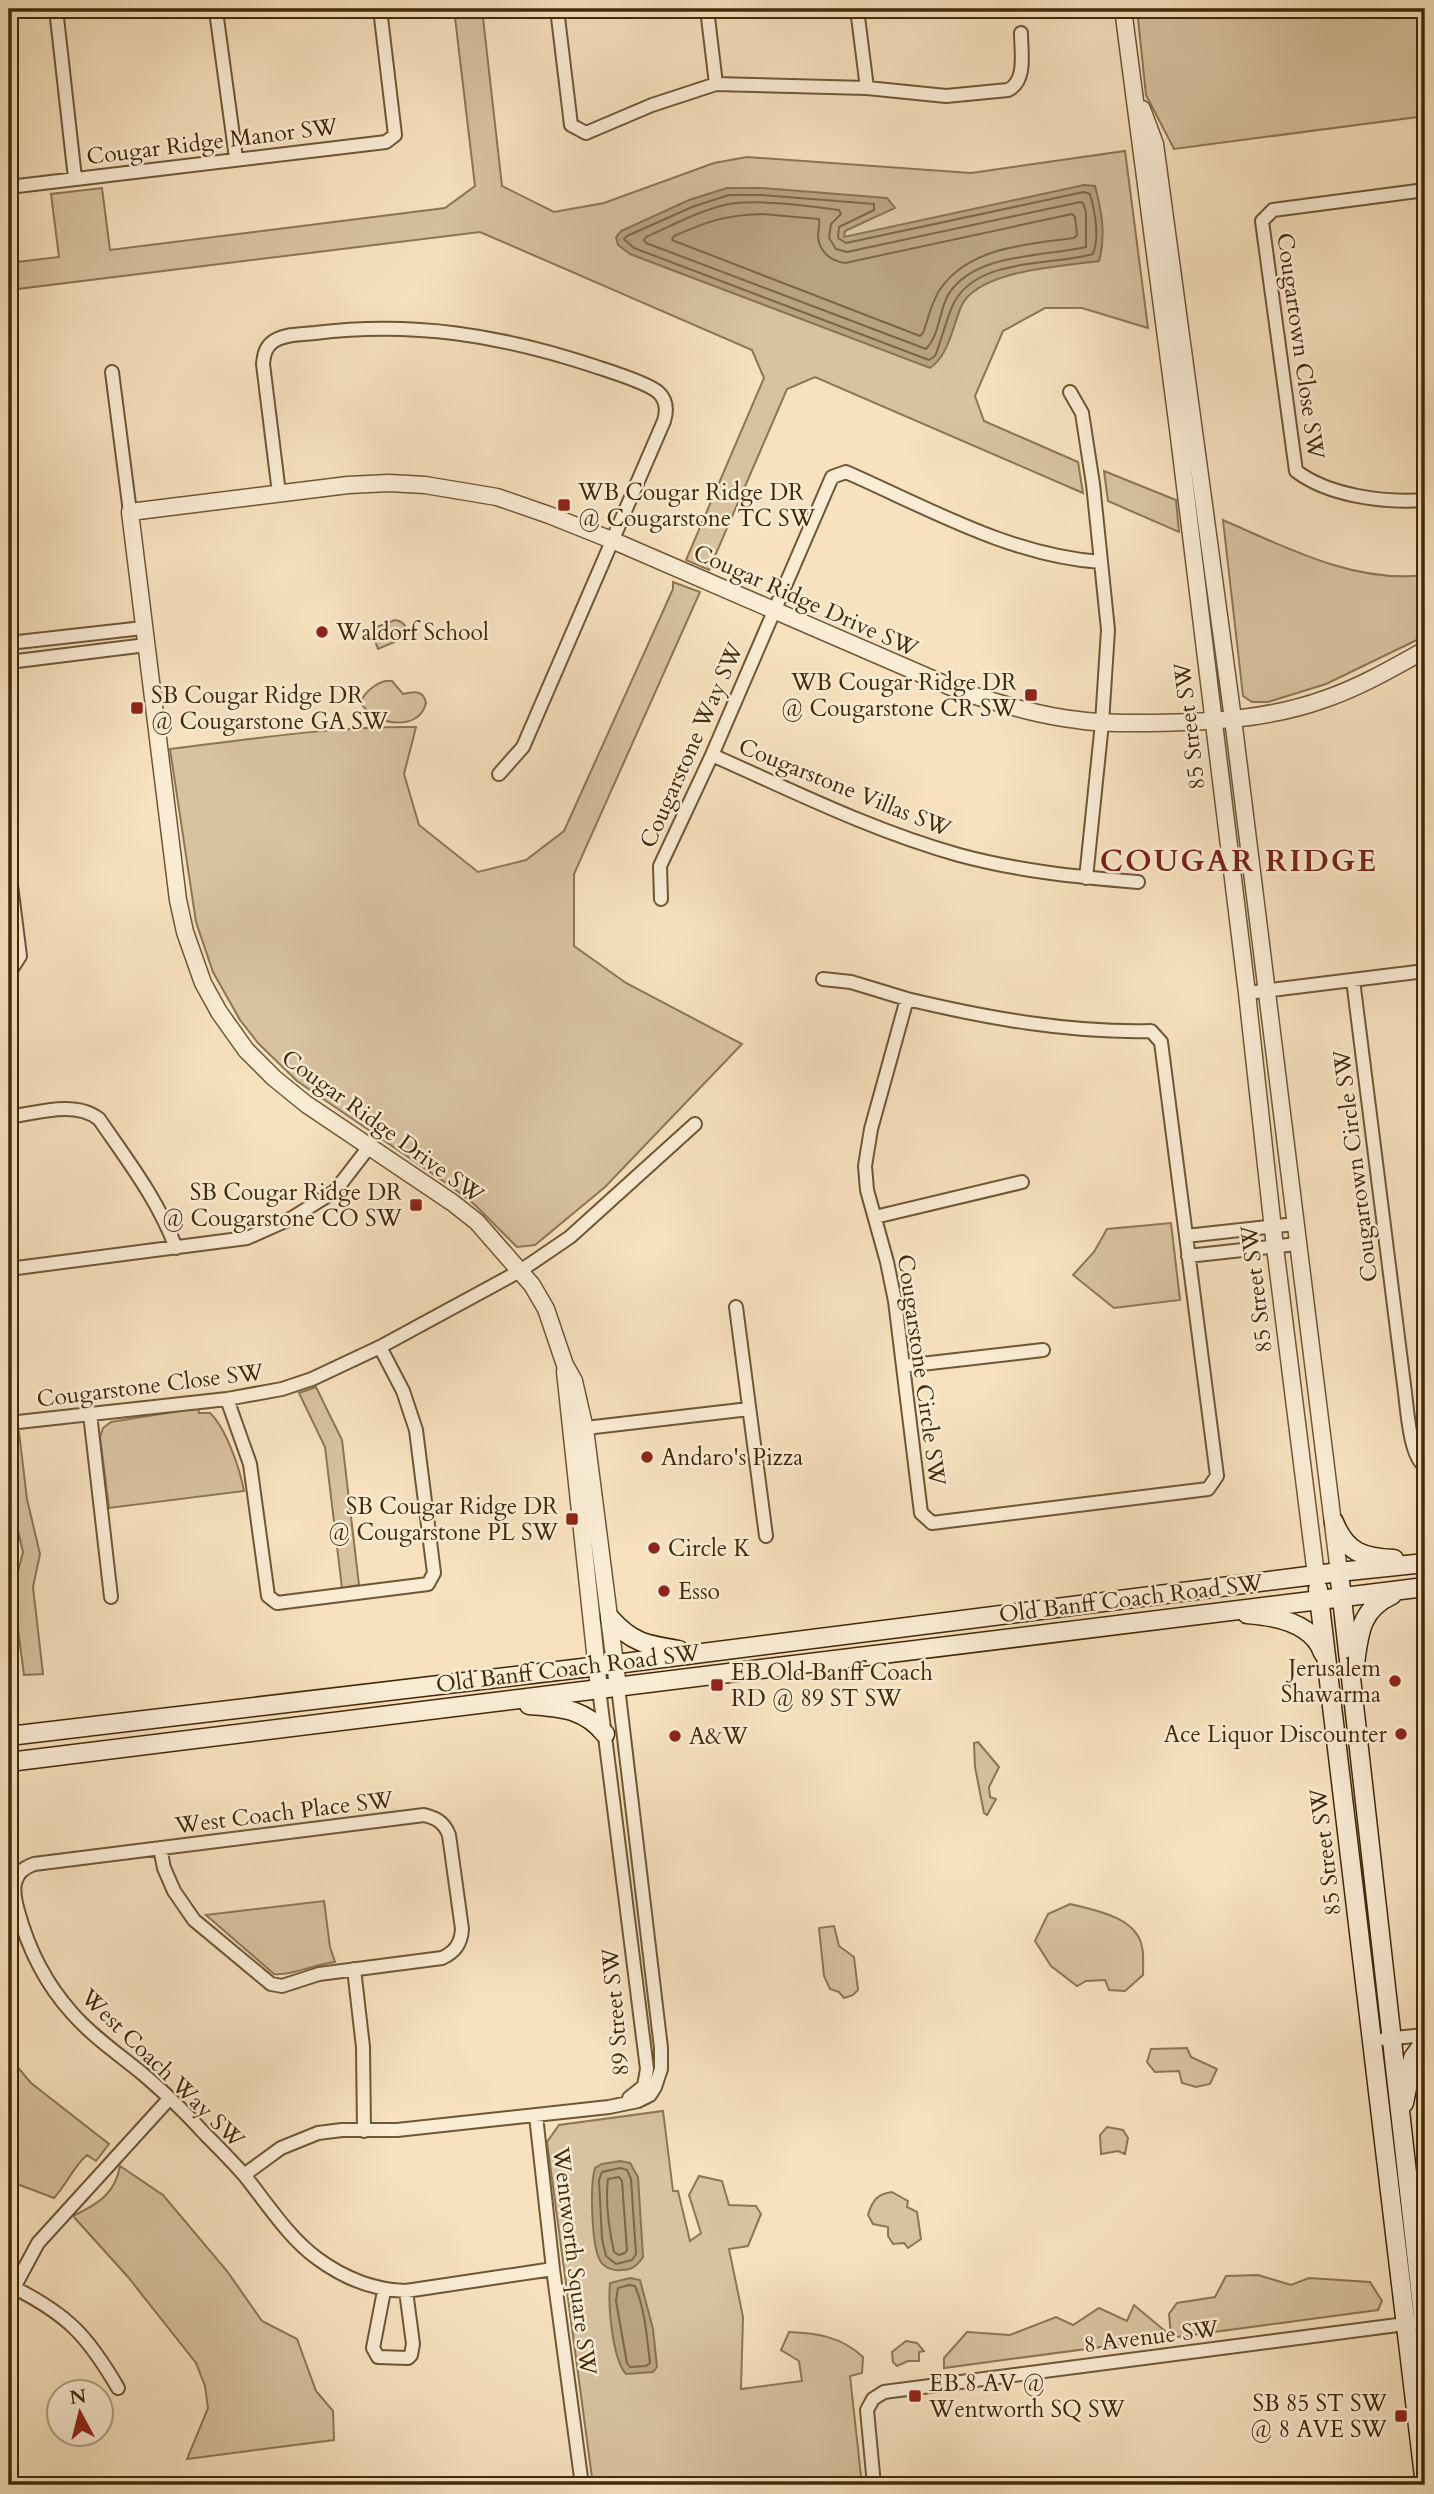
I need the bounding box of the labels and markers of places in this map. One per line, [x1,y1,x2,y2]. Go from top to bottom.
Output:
place label: WB Cougar Ridge DR @ Cougarstone TC SW [577,477,816,534]
marker: WB Cougar Ridge DR @ Cougarstone TC SW [556,497,572,513]
place label: Waldorf School [335,617,489,648]
marker: Waldorf School [314,624,330,640]
place label: WB Cougar Ridge DR @ Cougarstone CR SW [781,667,1018,724]
place label: SB Cougar Ridge DR @ Cougarstone GA SW [151,680,389,737]
marker: WB Cougar Ridge DR @ Cougarstone CR SW [1023,687,1039,703]
marker: SB Cougar Ridge DR @ Cougarstone GA SW [129,700,145,716]
place label: SB Cougar Ridge DR @ Cougarstone CO SW [162,1177,403,1234]
marker: SB Cougar Ridge DR @ Cougarstone CO SW [408,1197,424,1213]
place label: Andaro's Pizza [661,1442,803,1473]
marker: Andaro's Pizza [639,1449,655,1465]
place label: SB Cougar Ridge DR @ Cougarstone PL SW [328,1491,559,1548]
marker: SB Cougar Ridge DR @ Cougarstone PL SW [564,1511,580,1527]
place label: Circle K [668,1533,751,1564]
marker: Circle K [646,1540,662,1556]
place label: Esso [678,1576,720,1607]
marker: Esso [656,1583,672,1599]
place label: Jerusalem Shawarma [1281,1653,1382,1710]
place label: EB Old Banff Coach RD @ 89 ST SW [731,1657,933,1714]
marker: Jerusalem Shawarma [1387,1673,1403,1689]
marker: EB Old Banff Coach RD @ 89 ST SW [709,1677,725,1693]
place label: Ace Liquor Discounter [1164,1719,1388,1750]
place label: A&W [689,1721,748,1752]
marker: Ace Liquor Discounter [1393,1726,1409,1742]
marker: A&W [667,1728,683,1744]
place label: EB 8 AV @ Wentworth SQ SW [928,2368,1126,2425]
marker: EB 8 AV @ Wentworth SQ SW [907,2388,923,2404]
place label: SB 85 ST SW @ 8 AVE SW [1250,2388,1388,2445]
marker: SB 85 ST SW @ 8 AVE SW [1393,2408,1409,2424]

